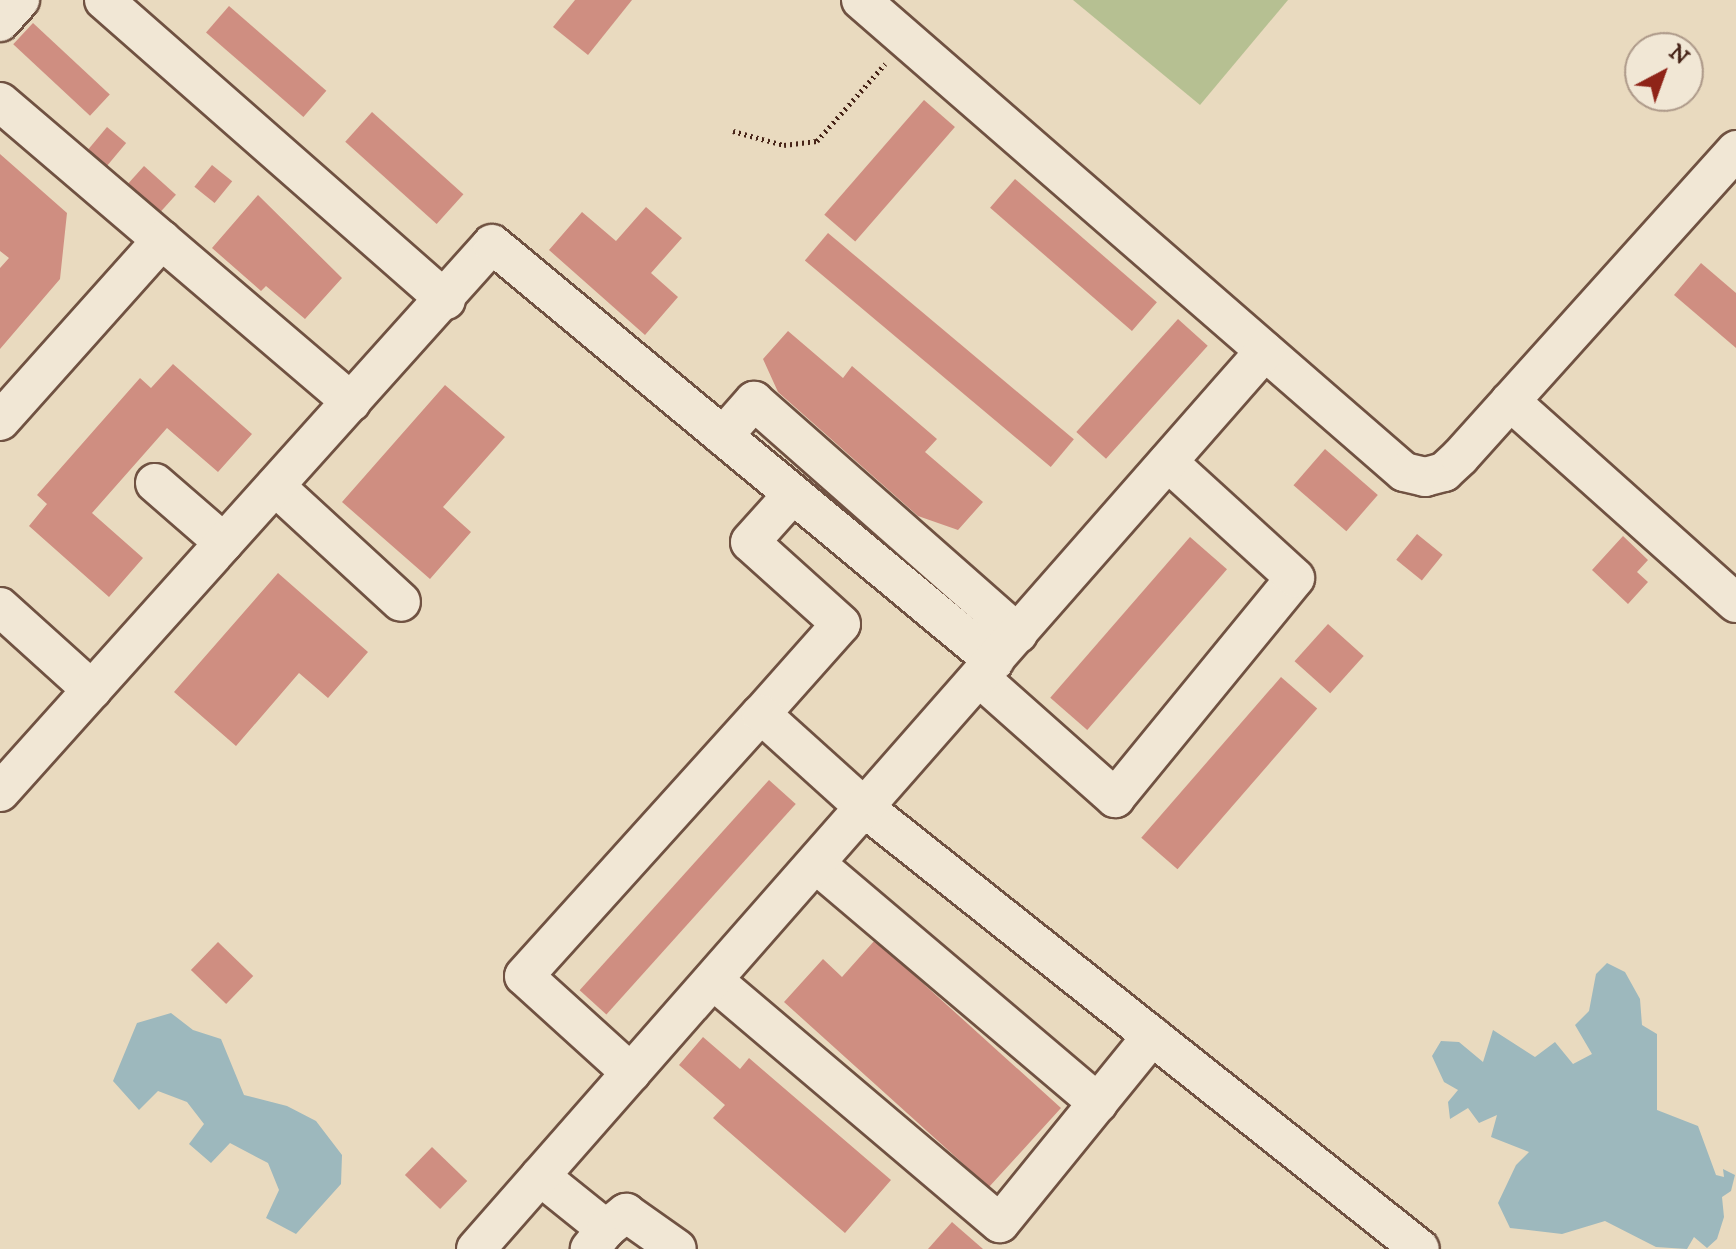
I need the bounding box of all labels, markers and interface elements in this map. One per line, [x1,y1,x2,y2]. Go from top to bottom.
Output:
north arrow [1624,32,1704,112]
text: N [1663,39,1694,71]

